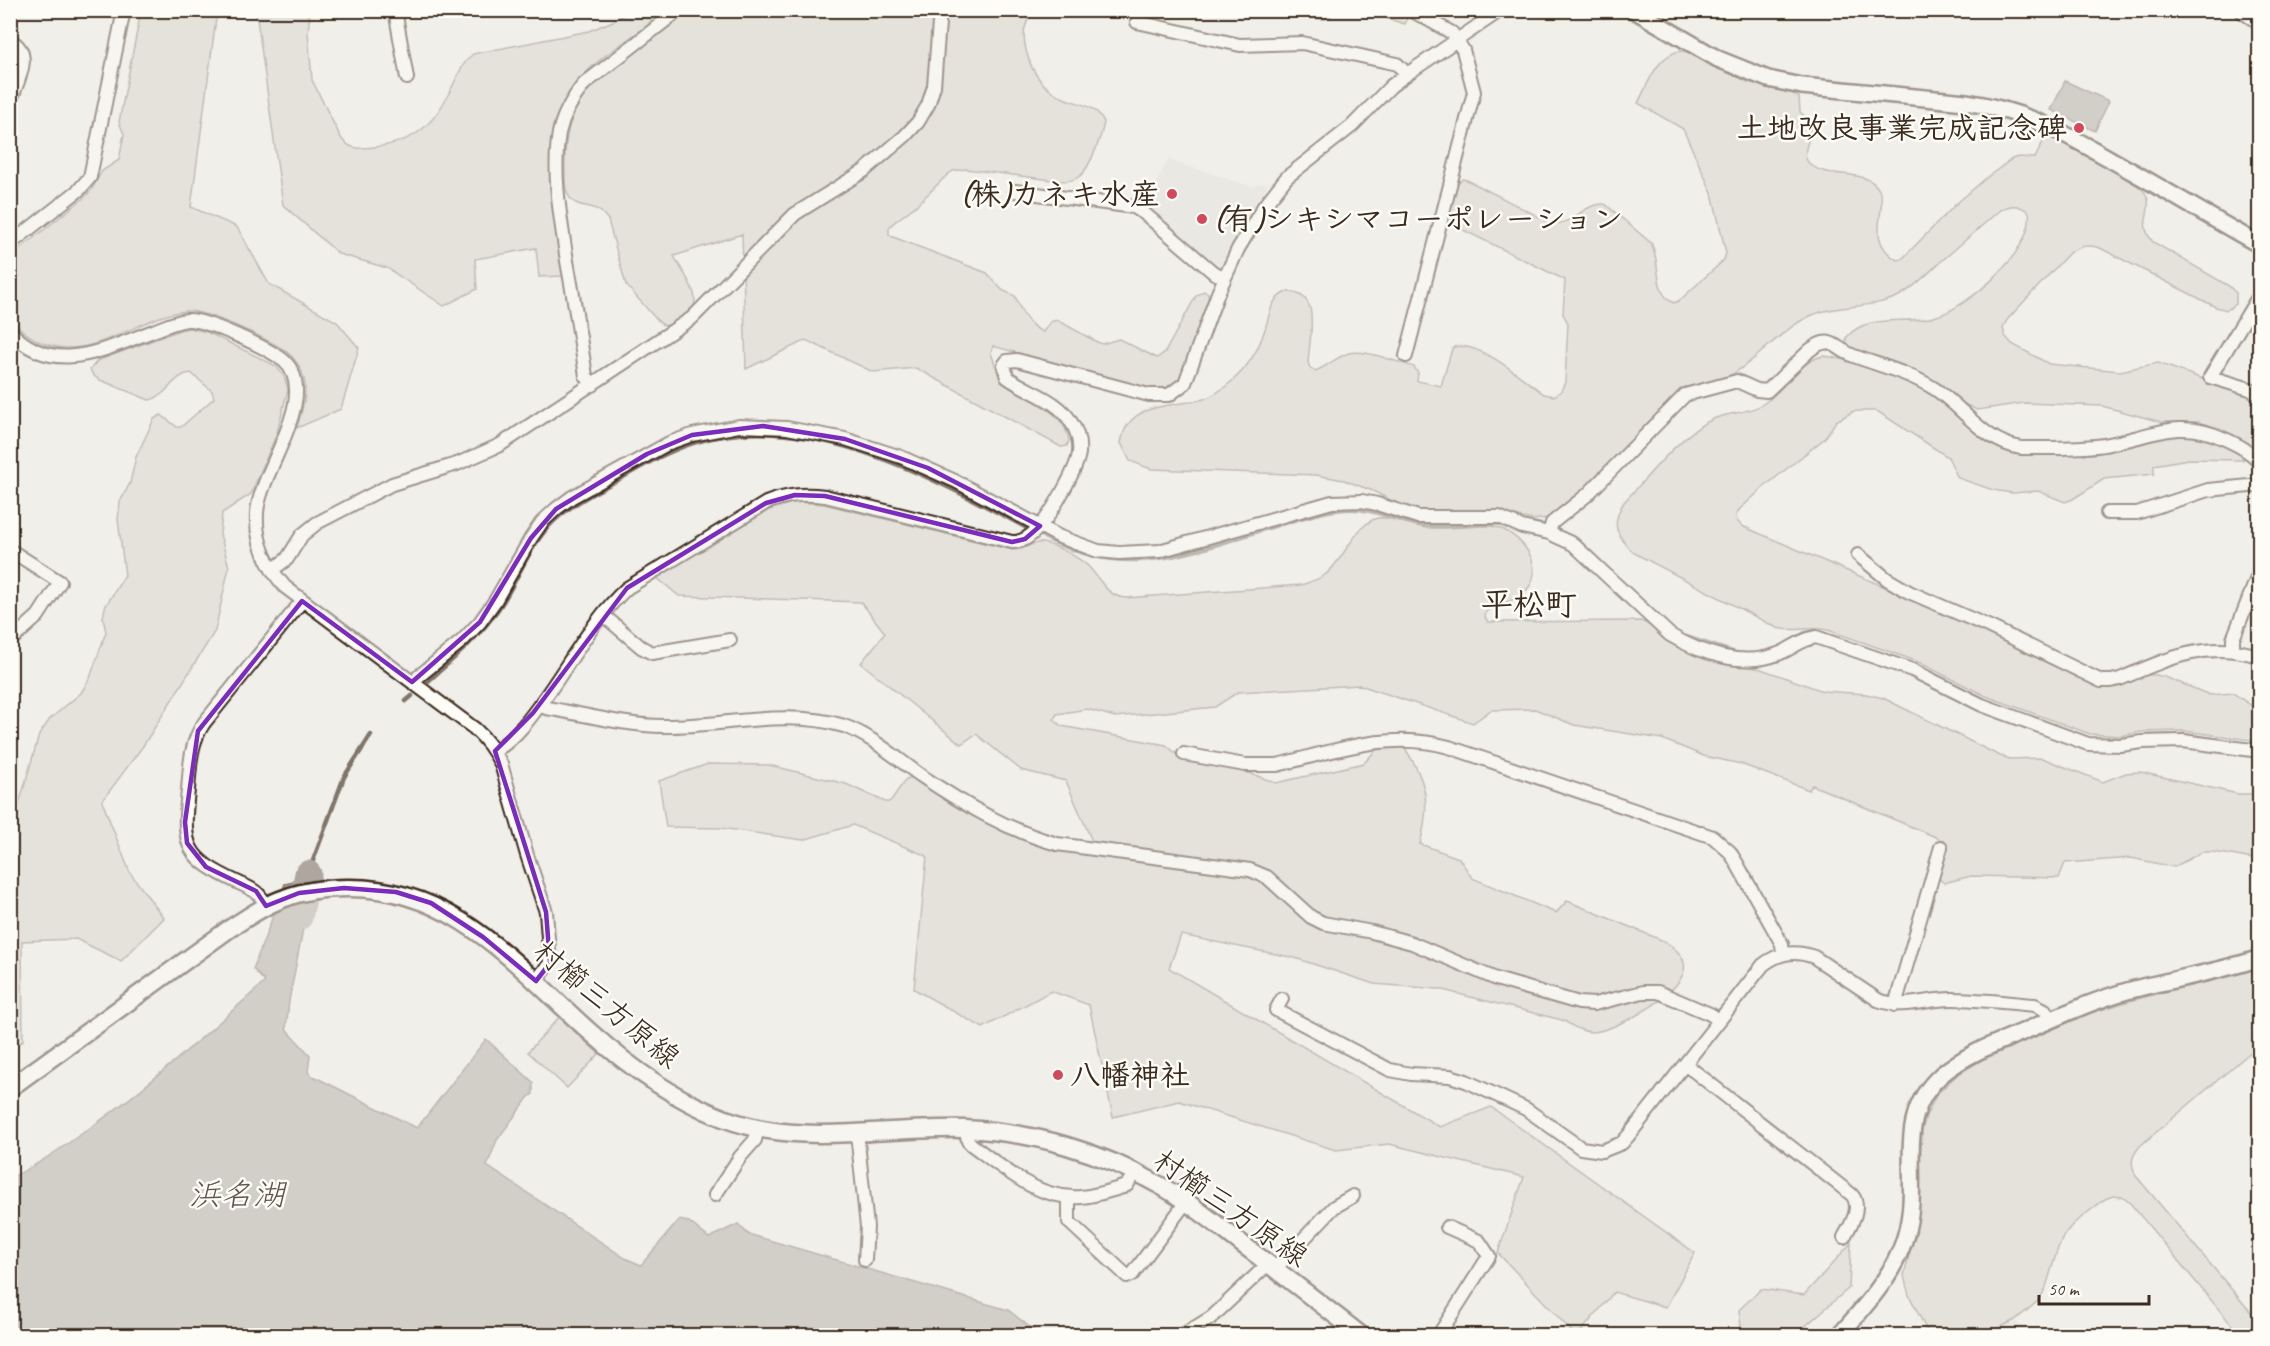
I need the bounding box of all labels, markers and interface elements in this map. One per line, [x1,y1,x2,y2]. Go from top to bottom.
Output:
place label: 土地改良事業完成記念碑 [1737,109,2067,147]
marker: 土地改良事業完成記念碑 [2072,121,2086,135]
place label: (株)カネキ水産 [961,175,1160,213]
marker: (株)カネキ水産 [1165,187,1179,201]
place label: (有)シキシマコーポレーション [1214,200,1623,238]
marker: (有)シキシマコーポレーション [1195,212,1209,226]
district label: 平松町 [1481,584,1577,625]
street label: 村櫛三方原線 [526,932,688,1076]
place label: 八幡神社 [1070,1056,1190,1094]
marker: 八幡神社 [1051,1068,1065,1082]
street label: 村櫛三方原線 [1146,1141,1316,1275]
water label: 浜名湖 [189,1174,288,1215]
scale bar [2039,1268,2148,1306]
text: 50 m [2048,1278,2081,1300]

